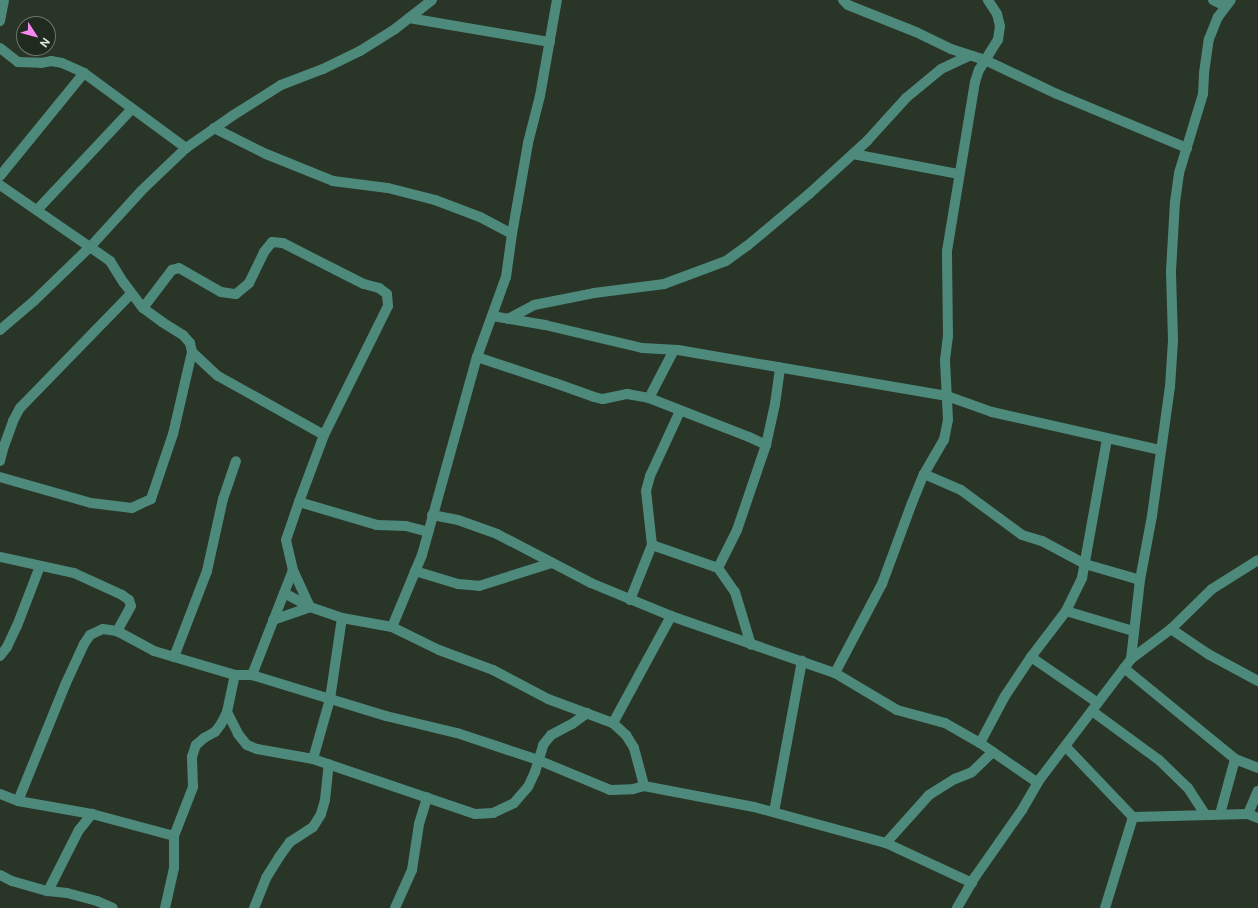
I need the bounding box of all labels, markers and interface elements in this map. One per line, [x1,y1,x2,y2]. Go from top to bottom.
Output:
north arrow [16,16,56,56]
text: N [38,35,52,49]

